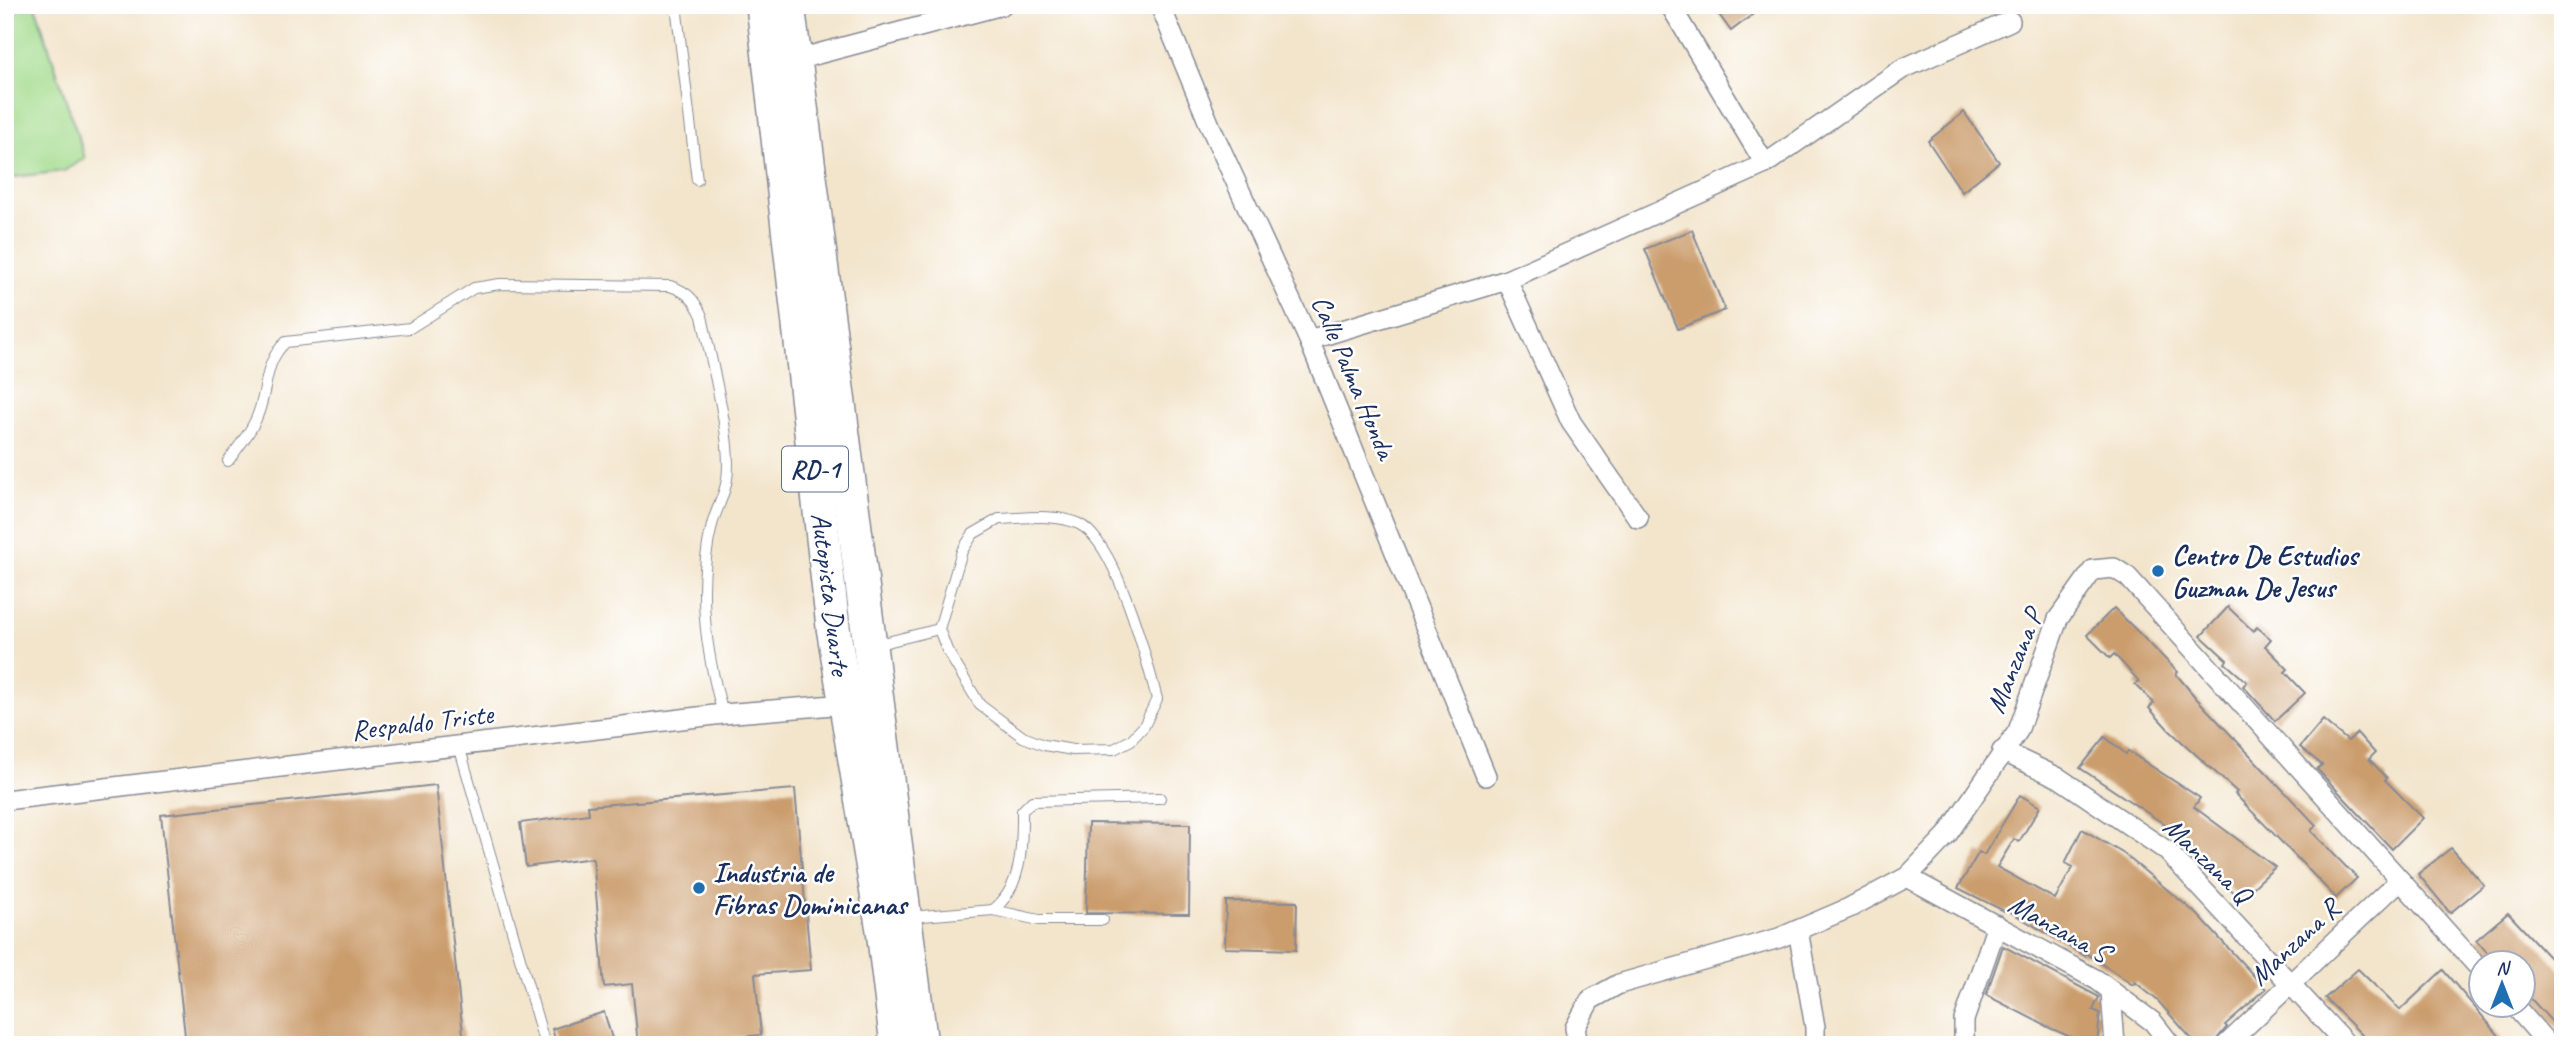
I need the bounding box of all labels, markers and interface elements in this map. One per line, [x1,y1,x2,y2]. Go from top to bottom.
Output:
street label: Calle Palma Honda [1304,290,1405,466]
road number: RD-1 [782,446,848,491]
street label: Autopista Duarte [804,511,859,679]
place label: Centro De Estudios Guzman De Jesus [2172,538,2361,605]
marker: Centro De Estudios Guzman De Jesus [2150,563,2166,579]
street label: Manzana P [1977,600,2052,718]
street label: Respaldo Triste [349,696,497,748]
street label: Manzana Q [2156,809,2262,913]
place label: Industria de Fibras Dominicanas [713,855,909,922]
marker: Industria de Fibras Dominicanas [691,880,707,896]
street label: Manzana S [2003,886,2120,972]
street label: Manzana R [2241,889,2349,993]
north arrow [2466,948,2536,1018]
text: N [2496,956,2511,980]

